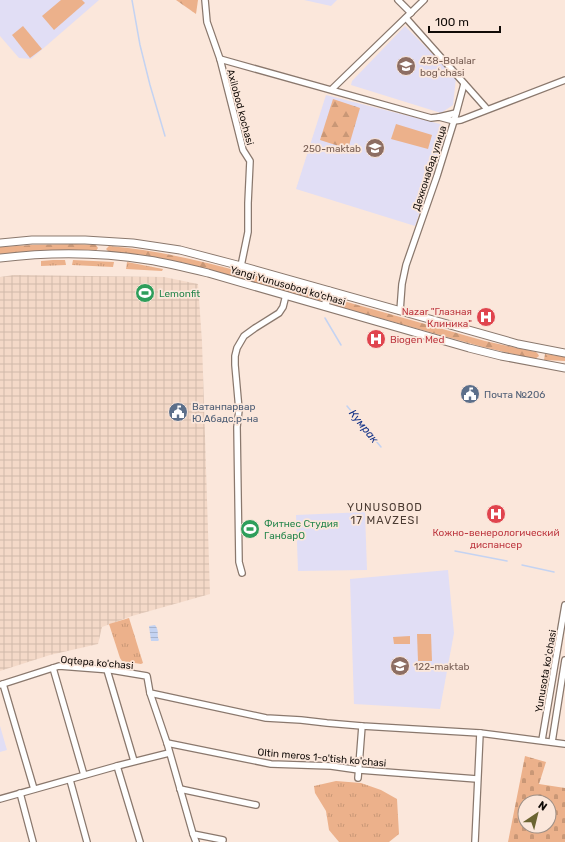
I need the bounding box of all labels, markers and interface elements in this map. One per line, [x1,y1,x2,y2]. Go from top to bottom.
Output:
scale bar [429,8,500,34]
text: 100 m [435,15,469,29]
school or university icon: 438-Bolalar bogʻchasi [395,55,417,77]
place label: 438-Bolalar bogʻchasi [420,55,476,79]
street label: Axilobod kochasi [224,68,256,147]
street label: Дехконабад улица [410,124,449,213]
school or university icon: 250-maktab [364,137,386,159]
place label: 250-maktab [303,143,361,155]
street label: Yangi Yunusobod ko'chasi [229,264,347,308]
sports icon: Lemonfit [134,282,156,304]
place label: Lemonfit [159,288,200,300]
place label: Nazar "Глазная Клиника" [402,306,472,330]
hospital icon: Nazar "Глазная Клиника" [475,306,497,328]
hospital icon: Biogen Med [365,328,387,350]
place label: Biogen Med [390,334,444,346]
public building icon: Почта №206 [459,383,481,405]
place label: Почта №206 [484,389,545,401]
public building icon: Ватанпарвар Ю.Абадс.р-на [167,401,189,423]
place label: Ватанпарвар Ю.Абадс.р-на [192,401,258,425]
water label: Кумрак [346,407,381,446]
district label: YUNUSOBOD 17 MAVZESI [347,501,423,527]
hospital icon: Кожно-венерологический диспансер [485,503,507,525]
sports icon: Фитнес Студия ГанбарО [239,518,261,540]
place label: Фитнес Студия ГанбарО [264,518,338,542]
place label: Кожно-венерологический диспансер [432,527,560,551]
street label: Yunusota koʻchasi [533,629,559,714]
street label: Oqtepa ko'chasi [60,654,134,672]
school or university icon: 122-maktab [389,655,411,677]
place label: 122-maktab [414,661,470,673]
street label: Oltin meros 1-o'tish ko'chasi [257,746,387,770]
north arrow [517,794,557,834]
text: N [535,799,549,814]

